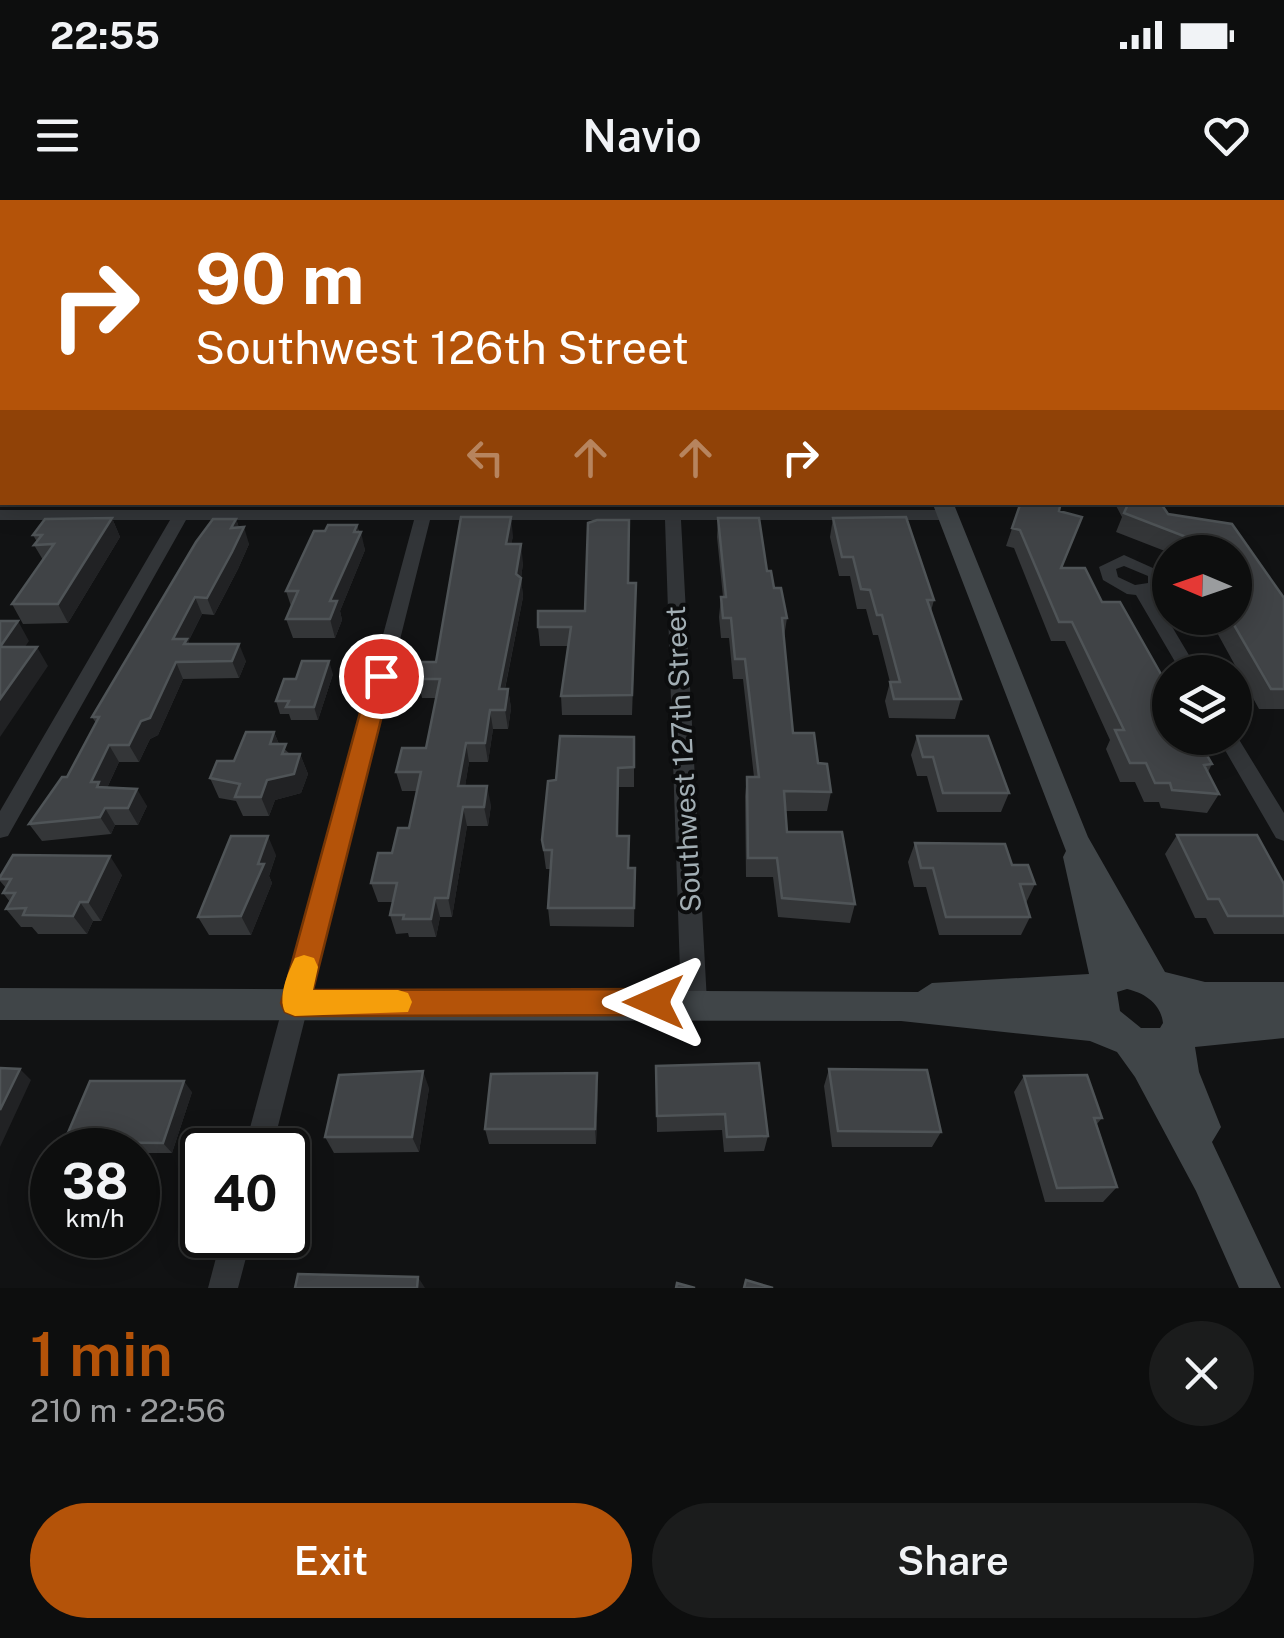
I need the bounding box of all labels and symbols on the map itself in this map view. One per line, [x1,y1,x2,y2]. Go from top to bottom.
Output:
north arrow [1152,535,1252,635]
street label: Southwest 127th Street [658,605,707,913]
pin [339,634,424,719]
position arrow [602,950,706,1054]
speed limit sign: 40 [180,1128,310,1258]

